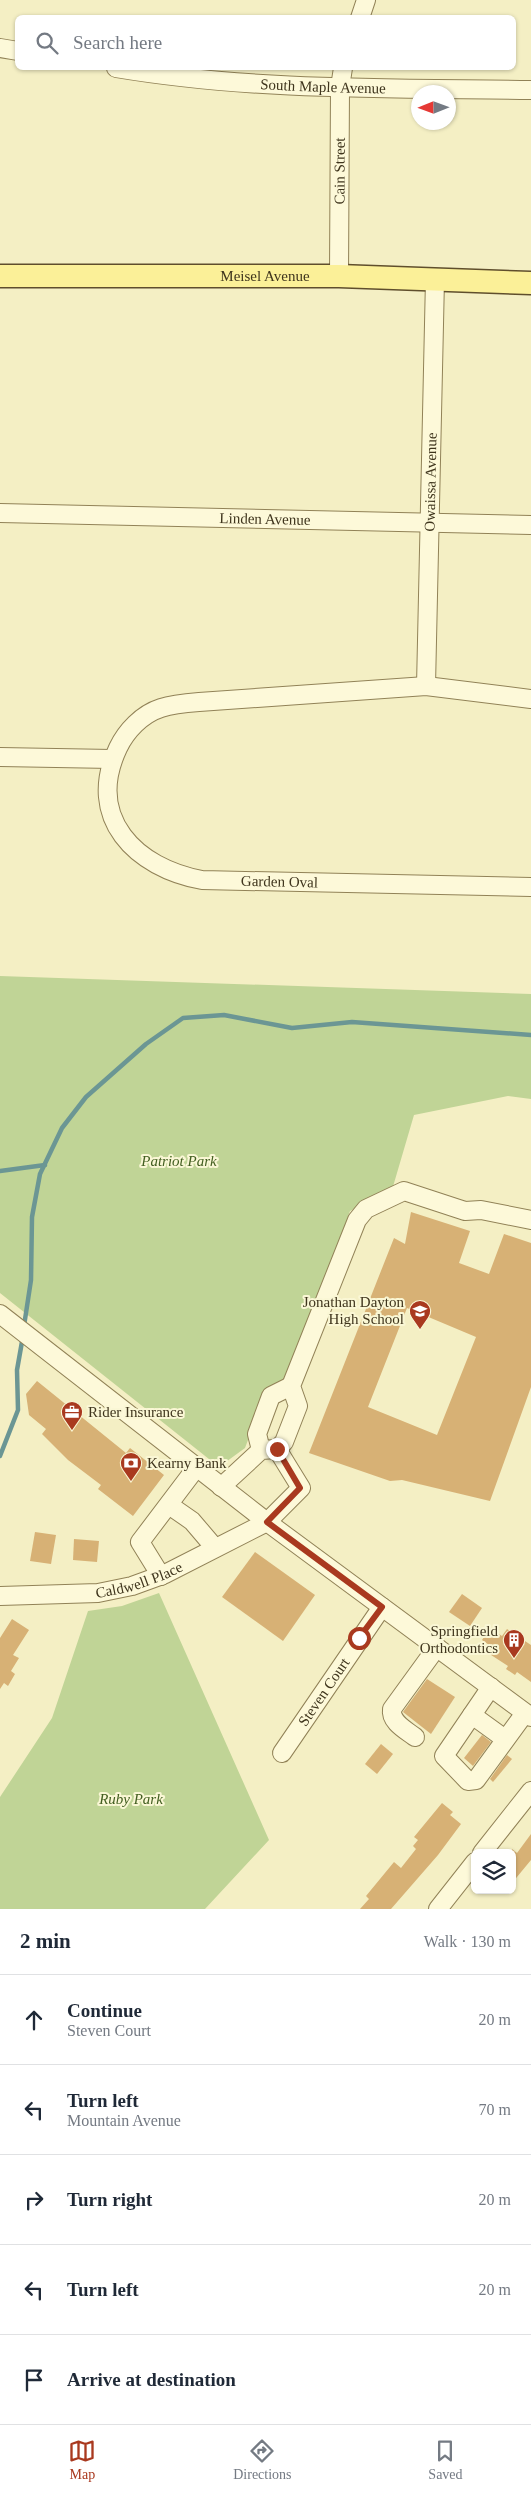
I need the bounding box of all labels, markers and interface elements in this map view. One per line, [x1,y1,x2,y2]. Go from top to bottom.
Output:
search box [15,15,516,70]
icon: search [33,29,61,57]
text: Search here [73,32,162,53]
street label: South Maple Avenue [260,76,386,96]
north arrow [411,85,456,130]
street label: Cain Street [331,137,348,205]
street label: Meisel Avenue [220,268,310,284]
street label: Owaissa Avenue [421,432,440,532]
street label: Linden Avenue [219,510,311,528]
street label: Garden Oval [241,873,318,890]
park label: Patriot Park [140,1153,217,1169]
place label: Jonathan Dayton High School [303,1294,404,1327]
school or university icon: Jonathan Dayton High School [408,1299,432,1330]
office icon: Rider Insurance [60,1400,84,1431]
place label: Rider Insurance [88,1404,184,1420]
route end [266,1438,289,1461]
bank icon: Kearny Bank [119,1451,143,1482]
place label: Kearny Bank [147,1455,227,1471]
street label: Caldwell Place [94,1558,185,1601]
place label: Springfield Orthodontics [420,1623,498,1656]
route start [348,1627,371,1650]
building icon: Springfield Orthodontics [502,1628,526,1659]
street label: Steven Court [295,1654,353,1729]
park label: Ruby Park [98,1791,163,1807]
map controls [471,1849,516,1894]
button: layers [471,1849,516,1894]
text: 2 min [20,1929,71,1953]
text: Walk · 130 m [424,1933,511,1950]
text: Continue [67,2000,142,2021]
icon: ahead [20,2006,48,2034]
text: 20 m [479,2011,511,2028]
text: Steven Court [67,2022,151,2039]
text: Turn left [67,2090,139,2111]
icon: left [20,2096,48,2124]
text: 70 m [479,2101,511,2118]
text: Mountain Avenue [67,2112,181,2129]
icon: right [20,2186,48,2214]
text: Turn right [67,2189,152,2210]
text: 20 m [479,2191,511,2208]
icon: left [20,2276,48,2304]
text: Turn left [67,2279,139,2300]
text: 20 m [479,2281,511,2298]
icon: arrive [20,2366,48,2394]
text: Arrive at destination [67,2369,236,2390]
tab: Map [68,2437,96,2483]
tab: Directions [233,2437,292,2483]
tab: Saved [428,2437,463,2483]

